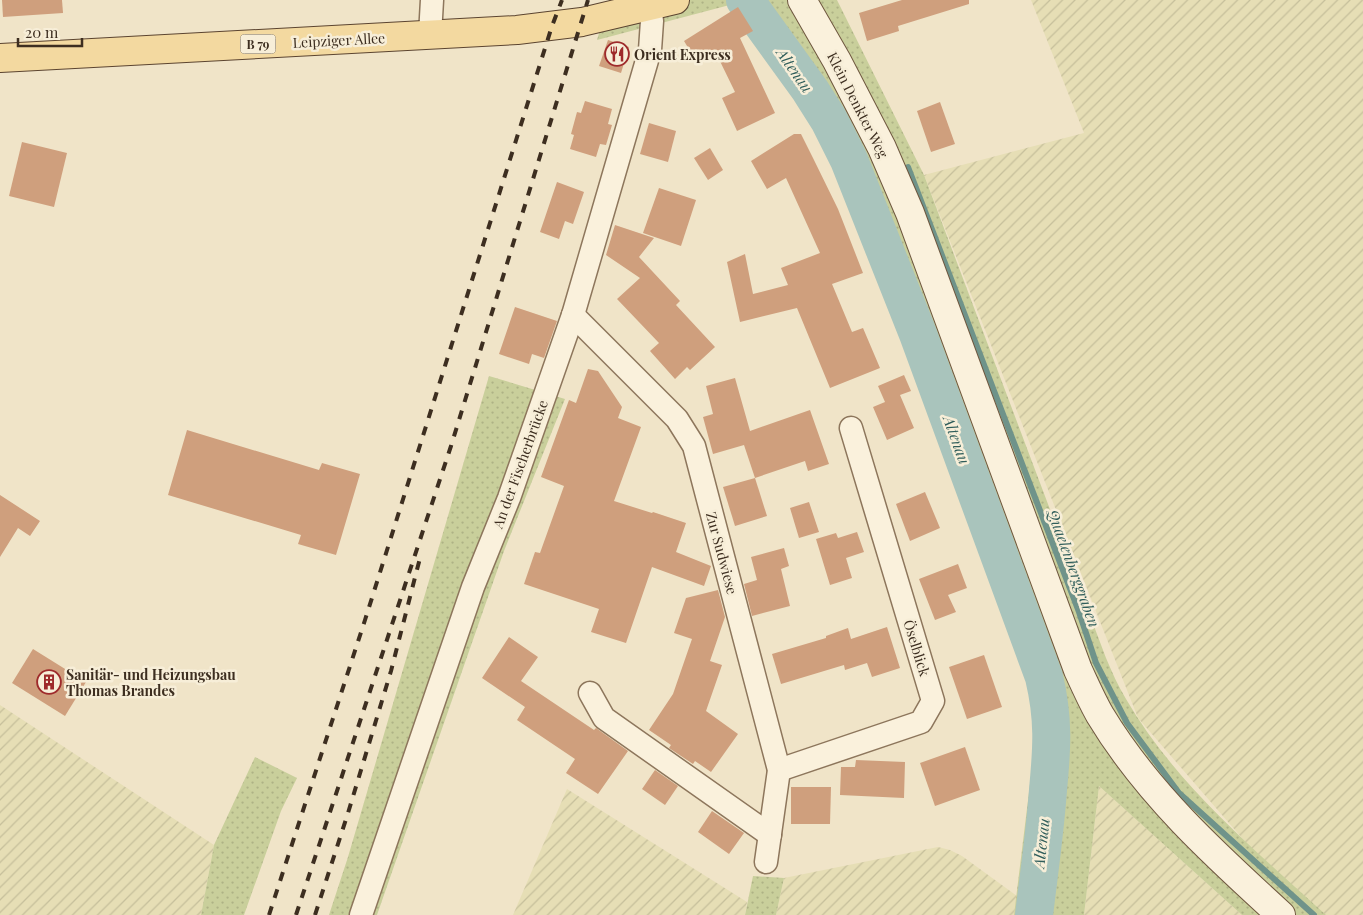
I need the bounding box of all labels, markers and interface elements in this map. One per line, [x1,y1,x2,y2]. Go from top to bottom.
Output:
scale bar [18,15,81,47]
text: 20 m [25,22,59,42]
street label: Leipziger Allee [292,28,386,52]
road number: B 79 [240,34,276,54]
restaurant icon: Orient Express [604,41,630,67]
water label: Altenau [771,42,818,96]
place label: Orient Express [634,45,731,64]
street label: Klein Denkter Weg [823,49,893,162]
street label: An der Fischerbrücke [488,397,552,532]
water label: Altenau [938,411,975,467]
water label: Quaelenberggraben [1043,505,1105,630]
street label: Zur Sudwiese [702,510,742,596]
street label: Öselblick [899,617,935,679]
place label: Sanitär- und Heizungsbau Thomas Brandes [66,665,236,700]
building icon: Sanitär- und Heizungsbau Thomas Brandes [36,669,62,695]
water label: Altenau [1028,817,1054,871]

